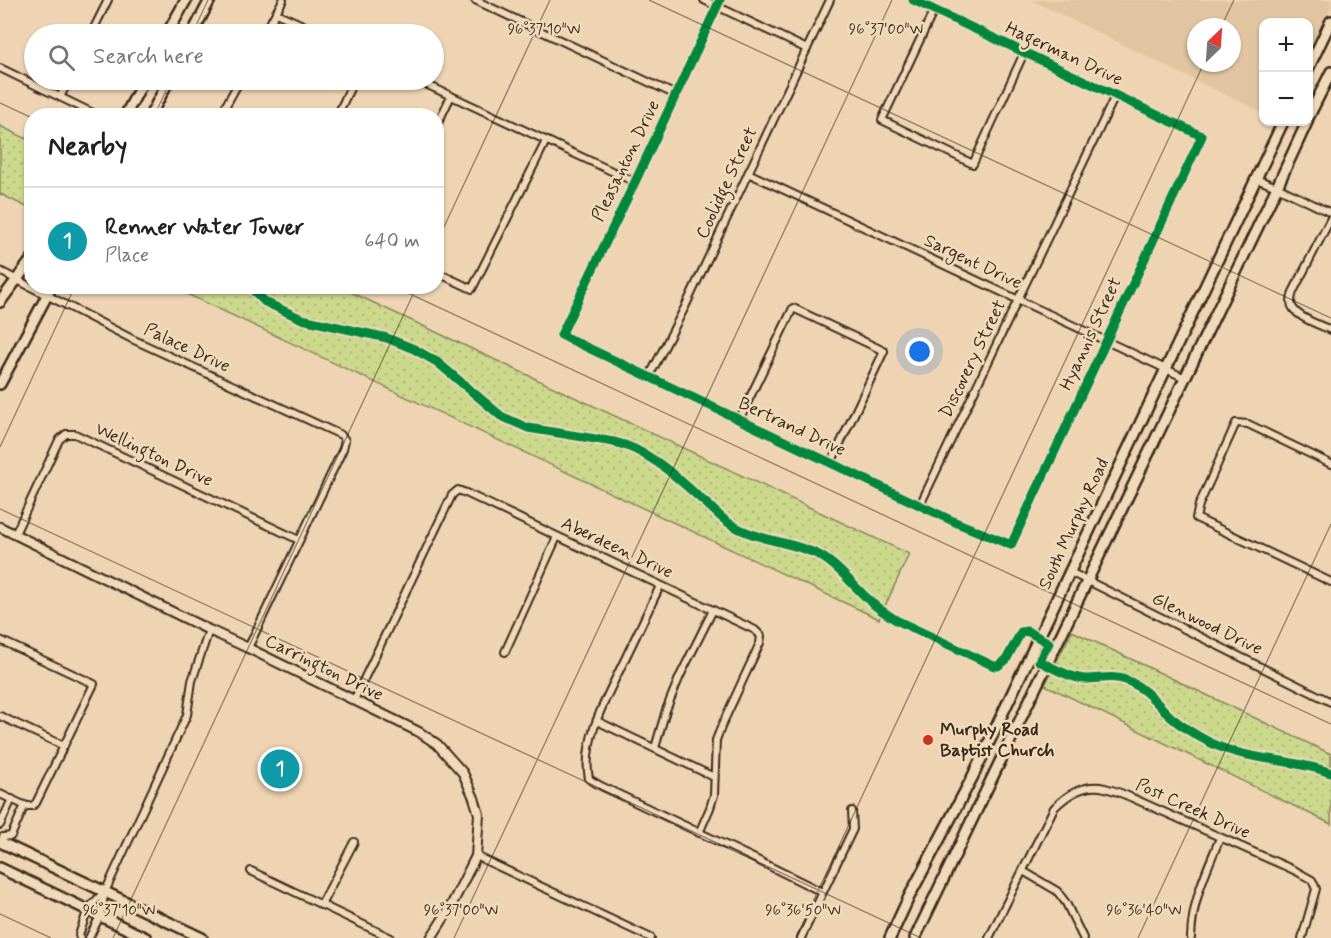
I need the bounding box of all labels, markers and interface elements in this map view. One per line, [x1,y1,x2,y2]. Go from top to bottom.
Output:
street label: Hagerman Drive [1001,16,1127,94]
north arrow [1187,18,1241,72]
map controls [1259,18,1313,126]
button: + [1259,18,1313,72]
text: 96°37'10"W [508,20,580,40]
text: 96°37'00"W [849,20,923,40]
search box [24,24,444,90]
icon: search [45,41,78,74]
text: Search here [93,43,204,71]
button: − [1259,72,1313,126]
street label: Pleasanton Drive [586,96,666,226]
street label: Coolidge Street [691,123,765,244]
text: Nearby [48,130,127,164]
text: Renner Water Tower [105,214,304,242]
text: 1 [63,228,72,255]
text: 640 m [364,228,420,255]
street label: Sargent Drive [920,229,1026,296]
text: Place [105,242,149,269]
street label: Hyannis Street [1054,273,1128,395]
street label: Discovery Street [934,296,1012,422]
street label: Palace Drive [140,318,234,378]
your location [905,337,934,366]
street label: Bertrand Drive [734,392,850,462]
street label: Wellington Drive [90,417,217,495]
street label: South Murphy Road [1033,454,1115,594]
street label: Aberdeen Drive [557,512,677,584]
street label: Glenwood Drive [1148,587,1266,661]
street label: Carrington Drive [260,629,387,709]
place label: Murphy Road Baptist Church [940,718,1055,763]
marker: Murphy Road Baptist Church [921,733,935,747]
pin: 1 [260,746,300,792]
street label: Post Creek Drive [1132,773,1254,845]
text: 96°37'10"W [83,901,155,921]
text: 96°37'00"W [424,901,498,921]
text: 96°36'50"W [765,901,841,921]
text: 96°36'40"W [1106,901,1182,921]

